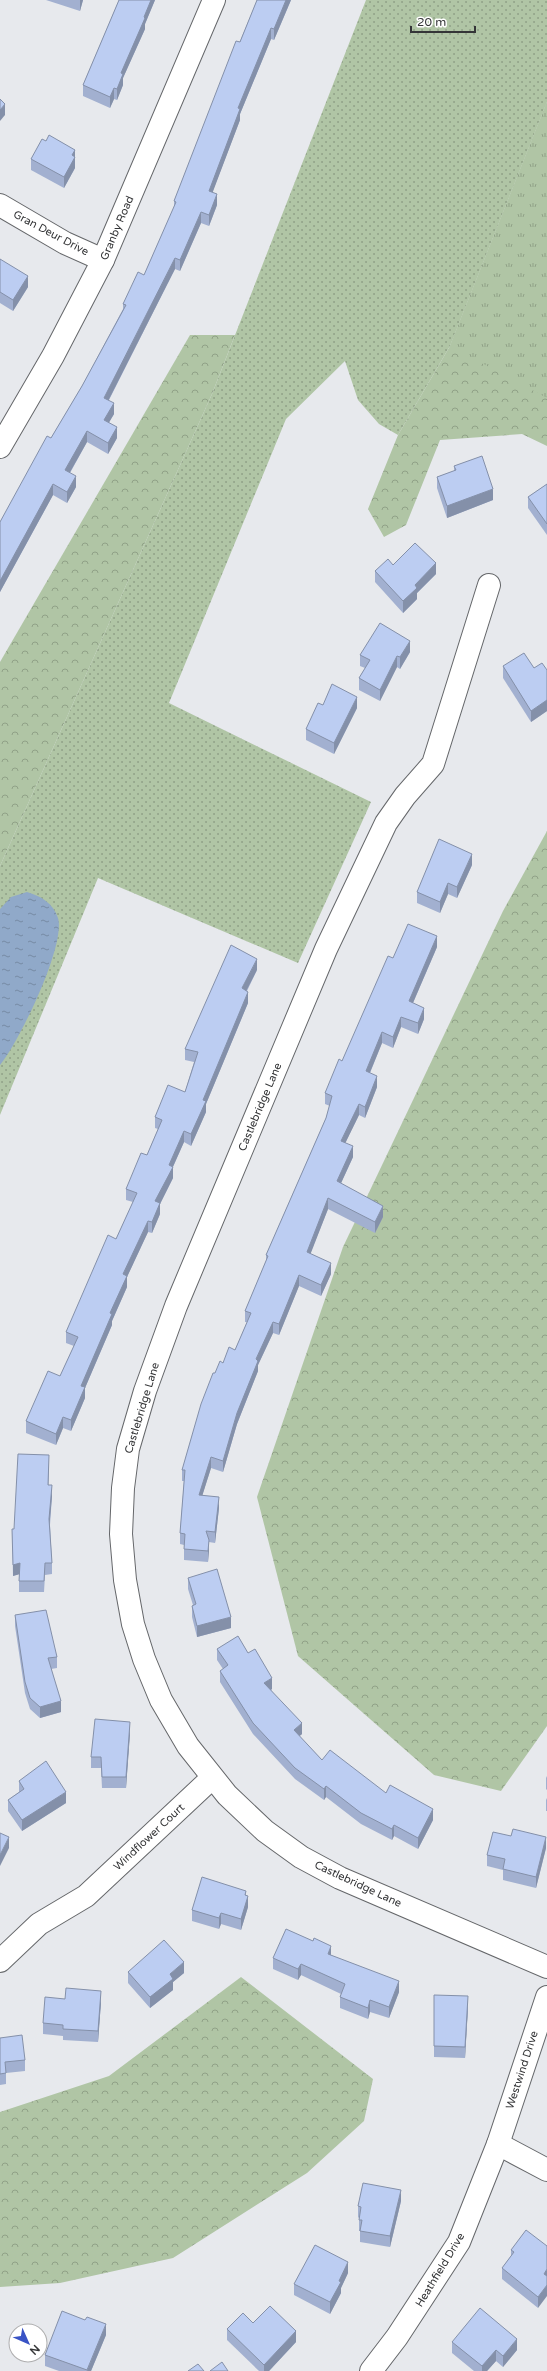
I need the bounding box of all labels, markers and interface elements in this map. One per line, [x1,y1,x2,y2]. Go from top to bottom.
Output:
scale bar [411,8,475,34]
text: 20 m [417,15,446,29]
street label: Granby Road [98,194,136,262]
street label: Gran Deur Drive [11,208,91,258]
street label: Castlebridge Lane [236,1061,284,1153]
street label: Castlebridge Lane [122,1361,162,1455]
street label: Windflower Court [111,1801,187,1873]
street label: Castlebridge Lane [312,1858,404,1910]
street label: Westwind Drive [503,2029,541,2111]
street label: Heathfield Drive [413,2231,467,2309]
north arrow [8,2323,48,2363]
text: N [27,2342,42,2357]

